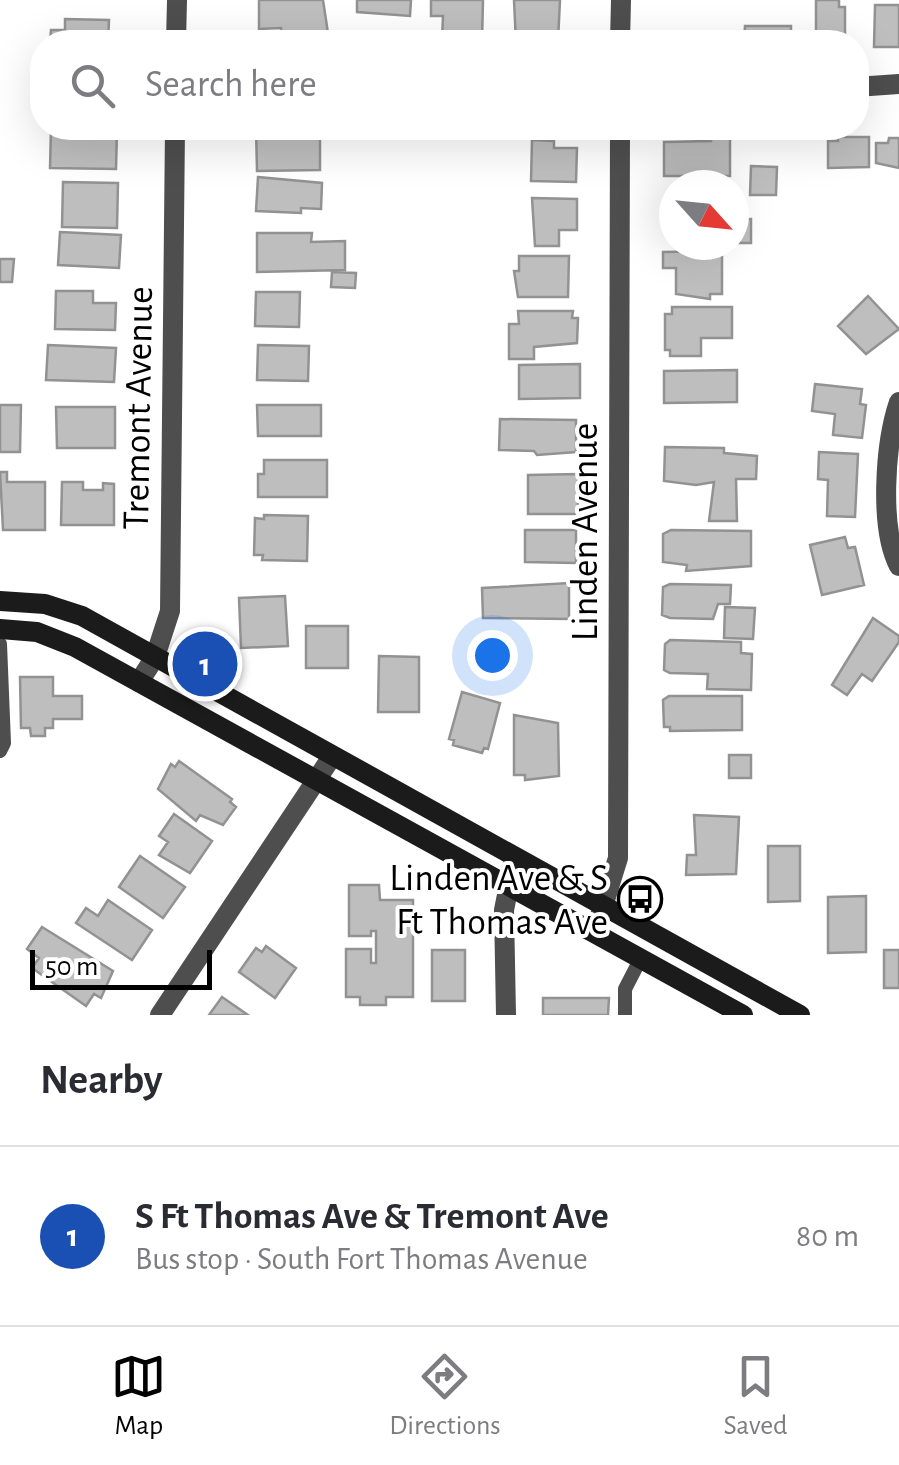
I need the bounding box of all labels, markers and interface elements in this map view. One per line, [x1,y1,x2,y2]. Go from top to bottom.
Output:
search box [30,30,869,140]
icon: search [65,58,120,113]
text: Search here [145,66,317,104]
north arrow [659,170,749,260]
street label: Tremont Avenue [118,286,160,530]
street label: Linden Avenue [567,423,605,641]
pin: 1 [172,626,238,702]
your location [467,630,518,681]
place label: Linden Ave & S Ft Thomas Ave [389,860,608,942]
bus stop icon: Linden Ave & S Ft Thomas Ave [617,876,663,922]
scale bar [30,945,212,990]
text: 50 m [45,953,99,981]
text: Nearby [40,1059,163,1101]
text: S Ft Thomas Ave & Tremont Ave [135,1198,609,1236]
text: 1 [67,1220,78,1252]
text: 80 m [796,1220,859,1252]
text: Bus stop · South Fort Thomas Avenue [135,1243,588,1275]
tab: Map [111,1349,166,1443]
tab: Directions [389,1349,501,1443]
tab: Saved [724,1349,788,1443]

